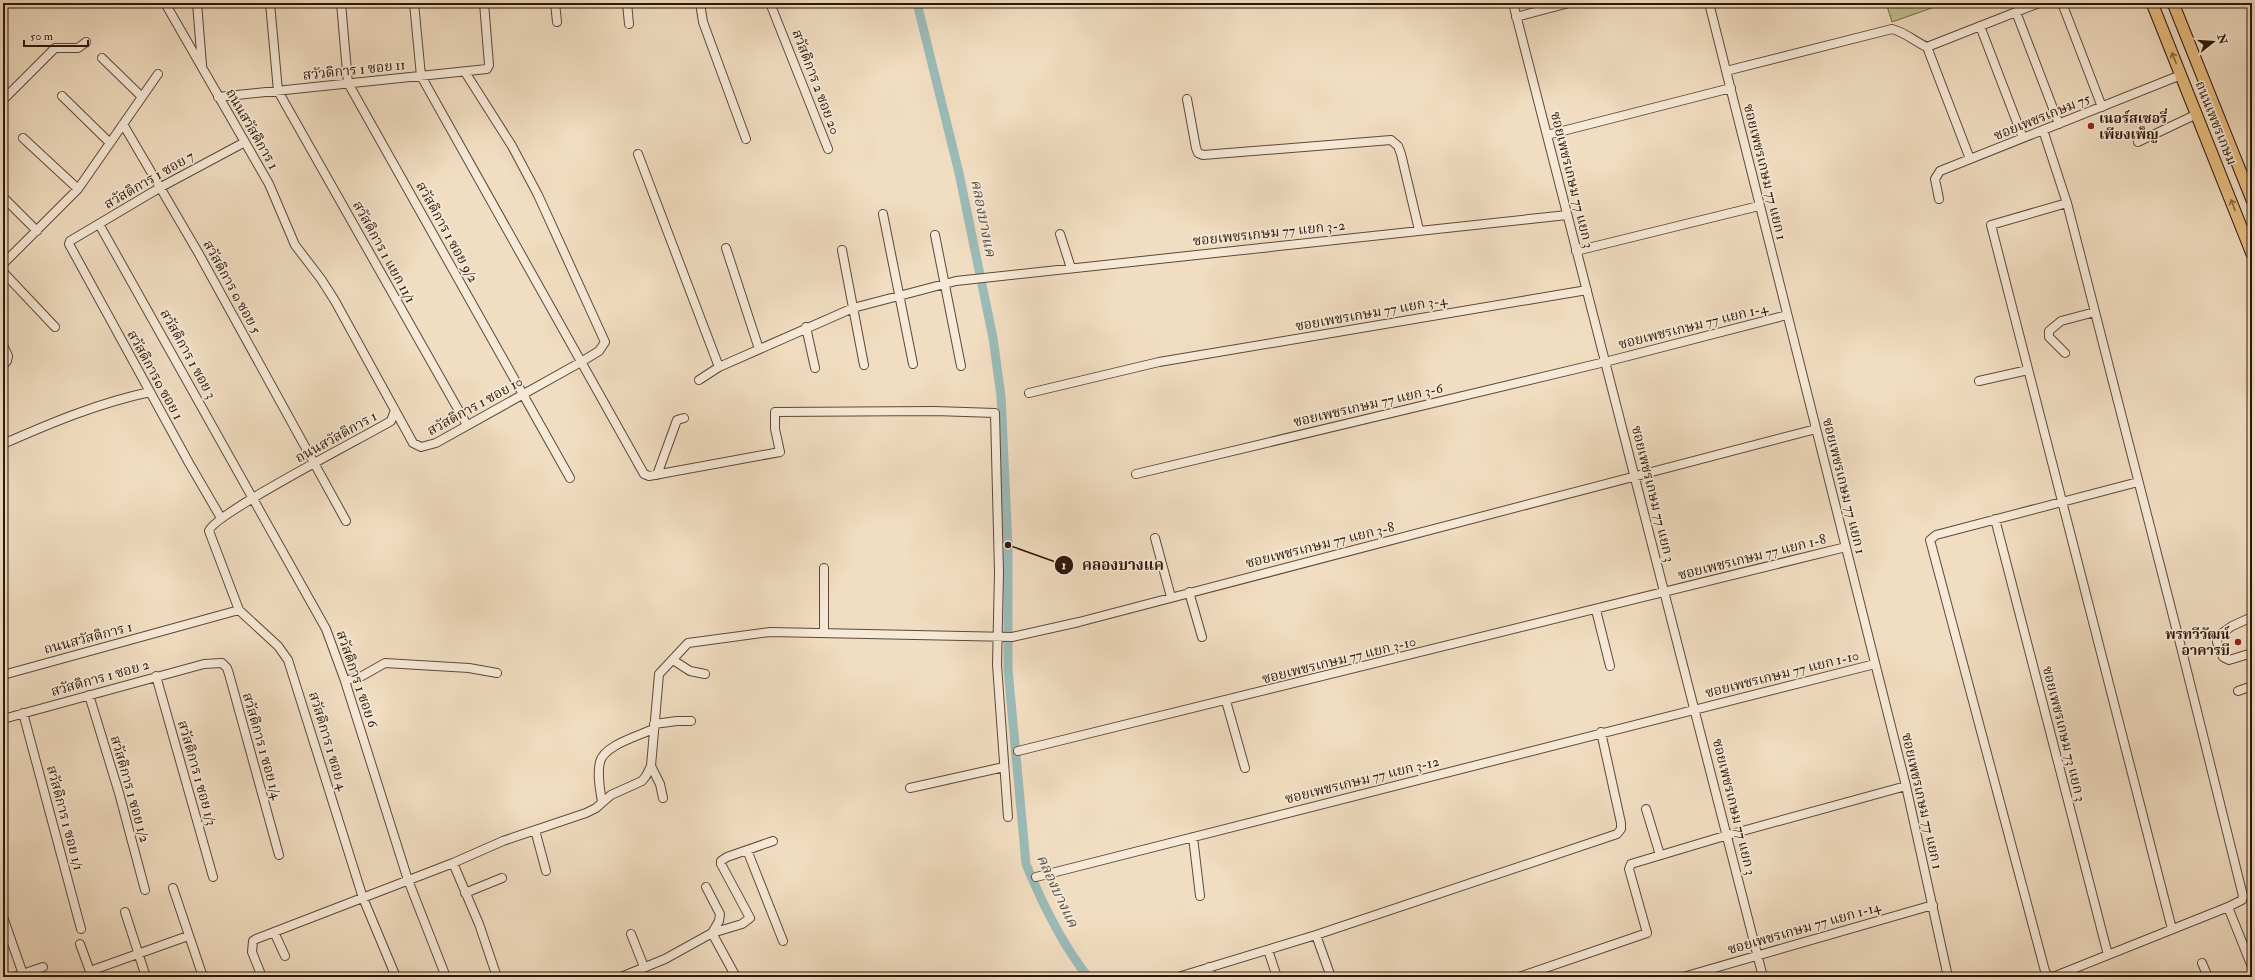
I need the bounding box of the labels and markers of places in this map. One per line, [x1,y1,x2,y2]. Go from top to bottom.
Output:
place label: เนอร์สเซอรี่ เพียงเพ็ญ [2099,108,2168,143]
marker: เนอร์สเซอรี่ เพียงเพ็ญ [2086,121,2096,131]
callout: คลองบางแค [1054,552,1172,579]
place label: พรทวีวัฒน์ อาคารบี [2165,625,2231,659]
marker: พรทวีวัฒน์ อาคารบี [2233,637,2243,647]

